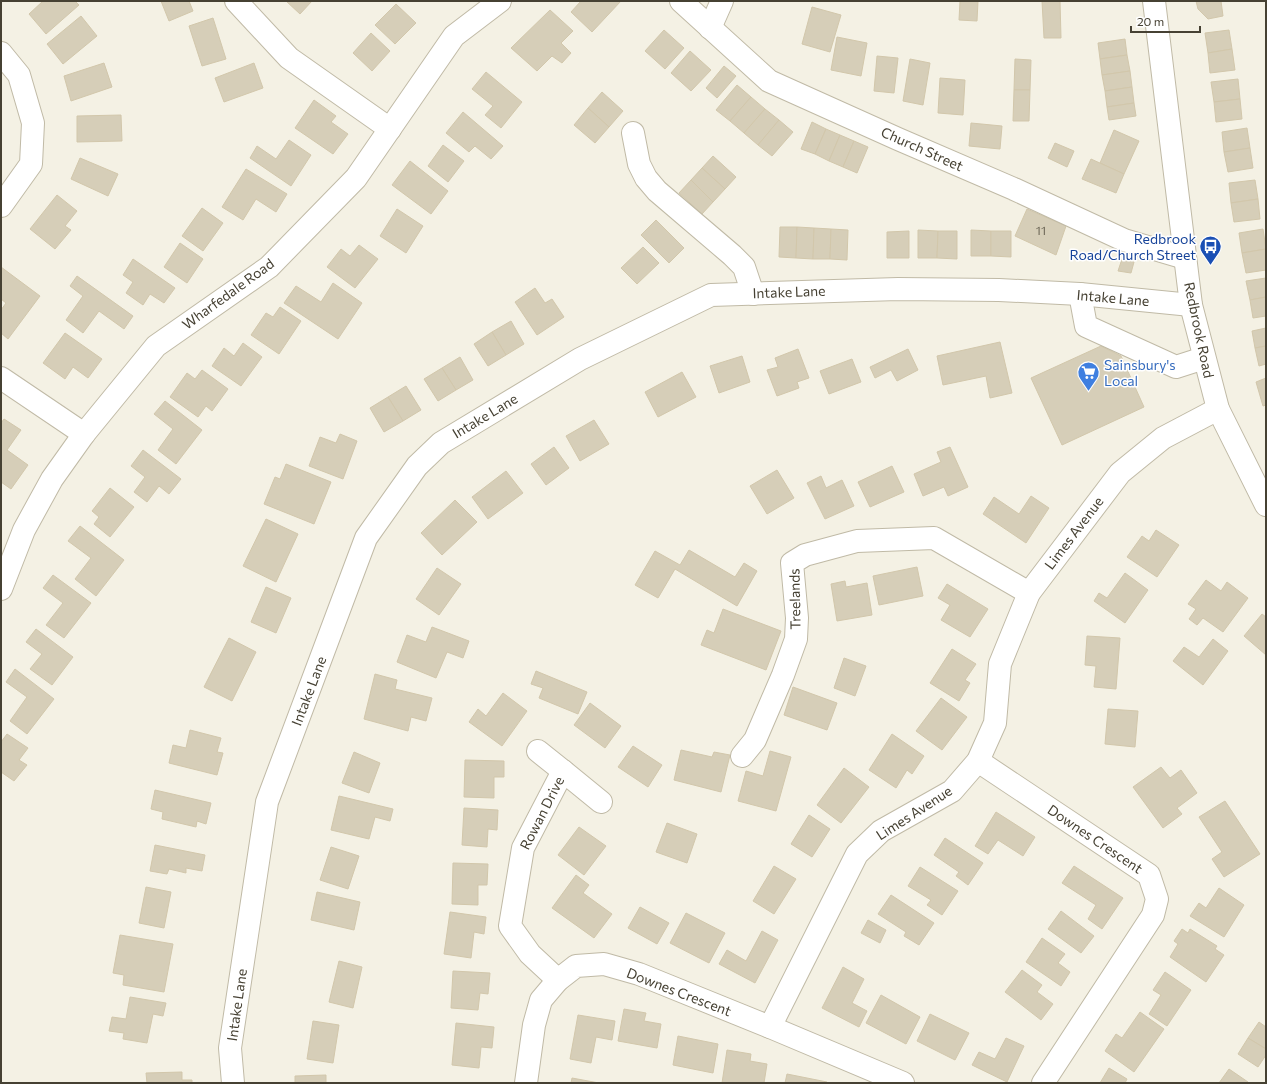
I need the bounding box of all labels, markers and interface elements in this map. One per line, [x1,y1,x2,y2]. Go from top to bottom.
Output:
scale bar [1131,8,1200,34]
text: 20 m [1137,14,1164,28]
street label: Church Street [879,123,966,174]
house number: 11 [1036,223,1046,237]
place label: Redbrook Road/Church Street [1069,230,1196,263]
bus stop icon: Redbrook Road/Church Street [1198,234,1224,267]
street label: Wharfedale Road [178,255,277,333]
street label: Redbrook Road [1181,280,1218,379]
street label: Intake Lane [752,282,826,301]
street label: Intake Lane [1076,286,1150,309]
place label: Sainsbury's Local [1104,356,1176,389]
supermarket icon: Sainsbury's Local [1075,360,1101,393]
street label: Intake Lane [449,389,520,442]
street label: Limes Avenue [1041,493,1107,573]
street label: Treelands [785,568,804,630]
street label: Intake Lane [288,654,330,728]
street label: Rowan Drive [516,773,567,852]
street label: Limes Avenue [873,782,955,843]
street label: Downes Crescent [1045,801,1146,877]
street label: Downes Crescent [624,964,734,1019]
street label: Intake Lane [223,968,250,1042]

